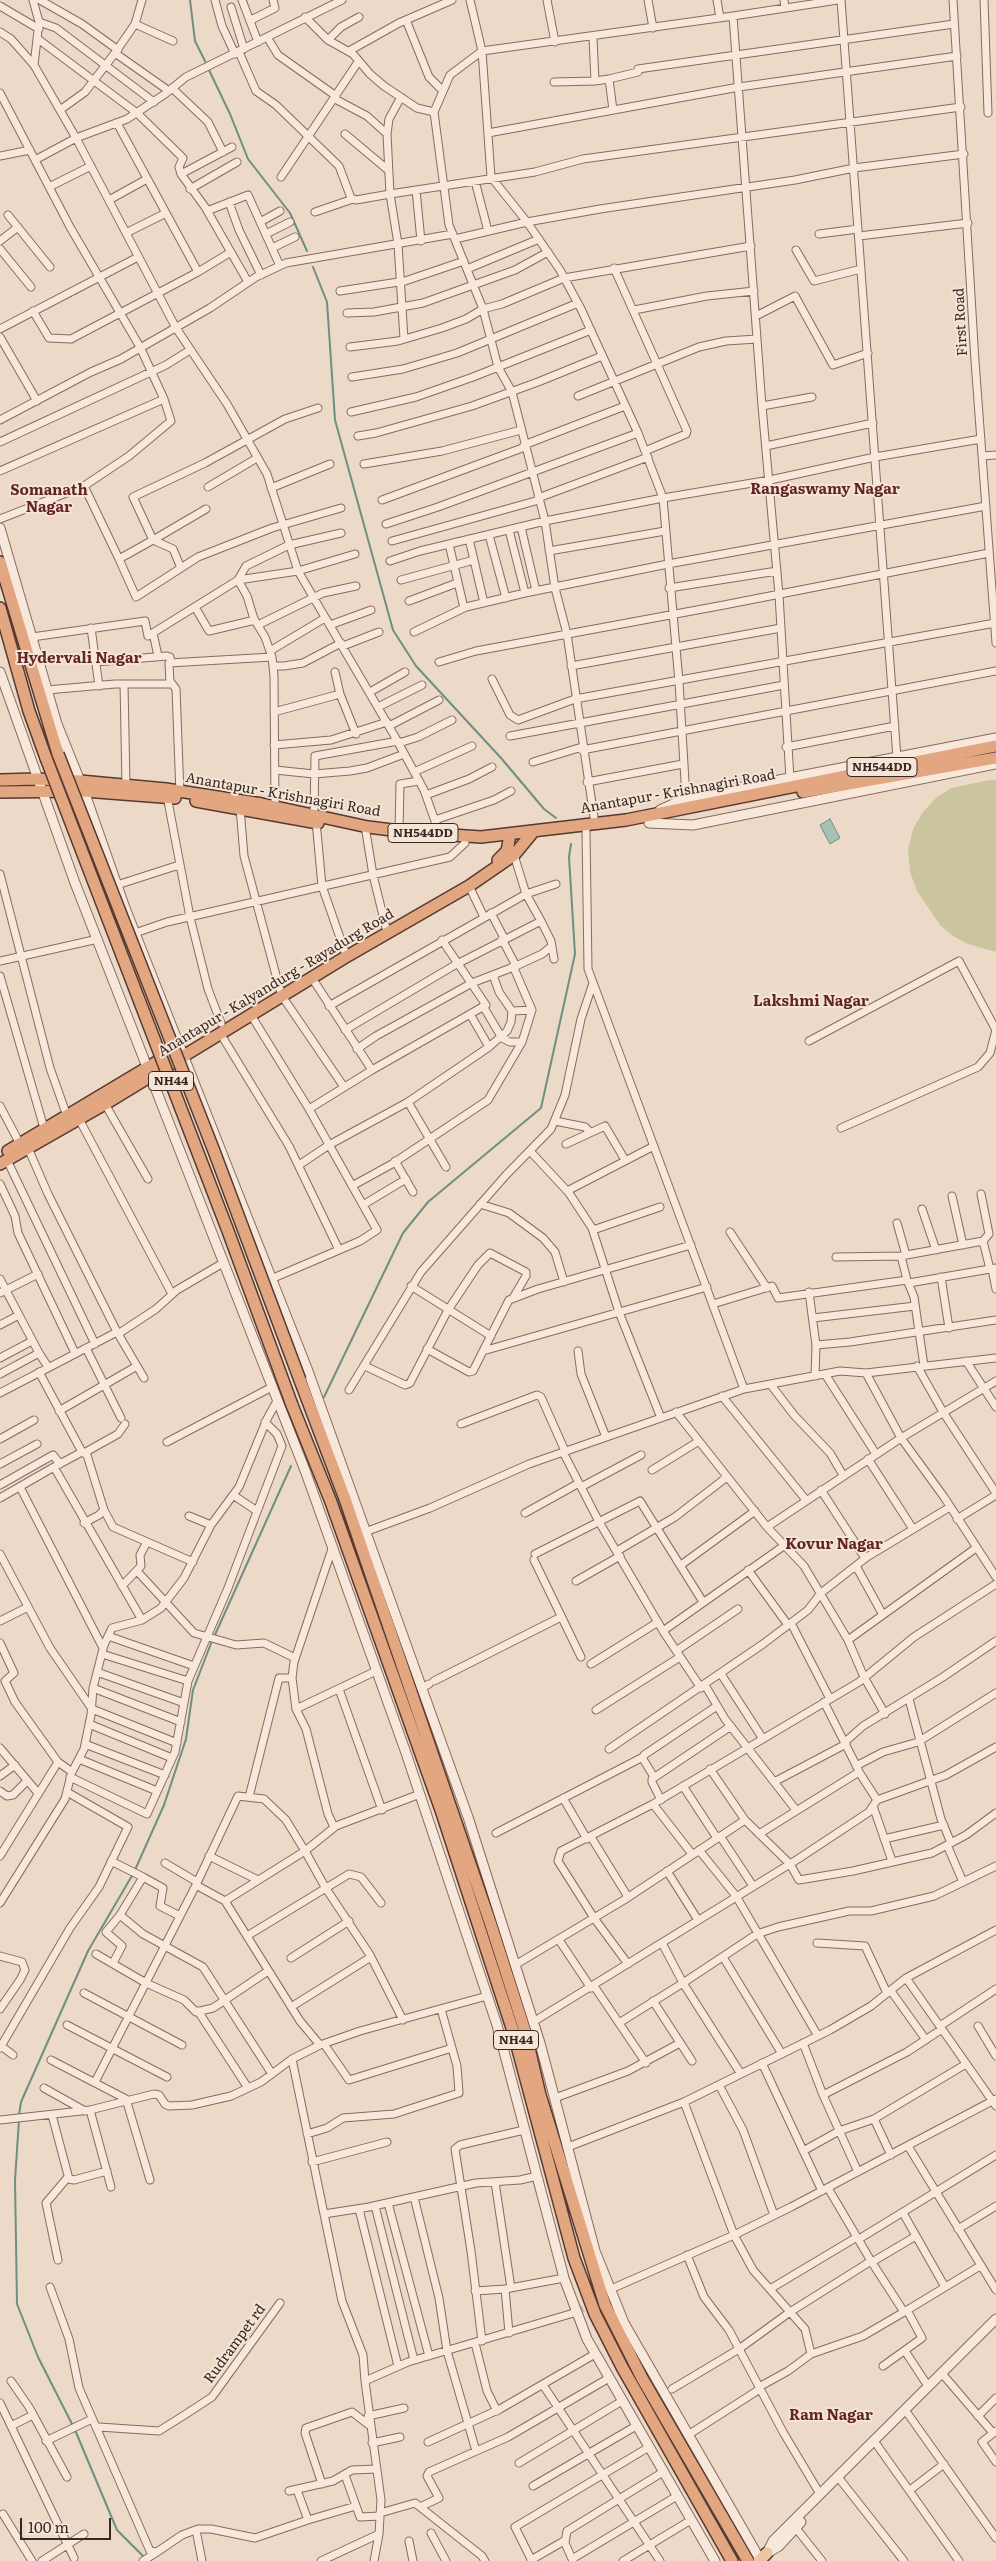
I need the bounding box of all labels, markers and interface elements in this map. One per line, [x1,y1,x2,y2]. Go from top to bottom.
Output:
street label: First Road [951,287,971,357]
district label: Rangaswamy Nagar [750,481,900,499]
district label: Somanath Nagar [10,482,88,517]
district label: Hydervali Nagar [16,650,142,668]
road number: NH544DD [847,758,917,776]
street label: Anantapur - Krishnagiri Road [579,767,777,817]
street label: Anantapur - Krishnagiri Road [184,770,382,820]
road number: NH544DD [388,824,458,842]
street label: Anantapur - Kalyandurg - Rayadurg Road [155,906,397,1060]
district label: Lakshmi Nagar [753,993,869,1011]
road number: NH44 [148,1072,194,1090]
district label: Kovur Nagar [785,1536,883,1554]
road number: NH44 [494,2030,538,2050]
street label: Rudrampet rd [201,2301,269,2387]
district label: Ram Nagar [789,2407,873,2425]
scale bar [22,2508,114,2540]
text: 100 m [28,2515,69,2538]

